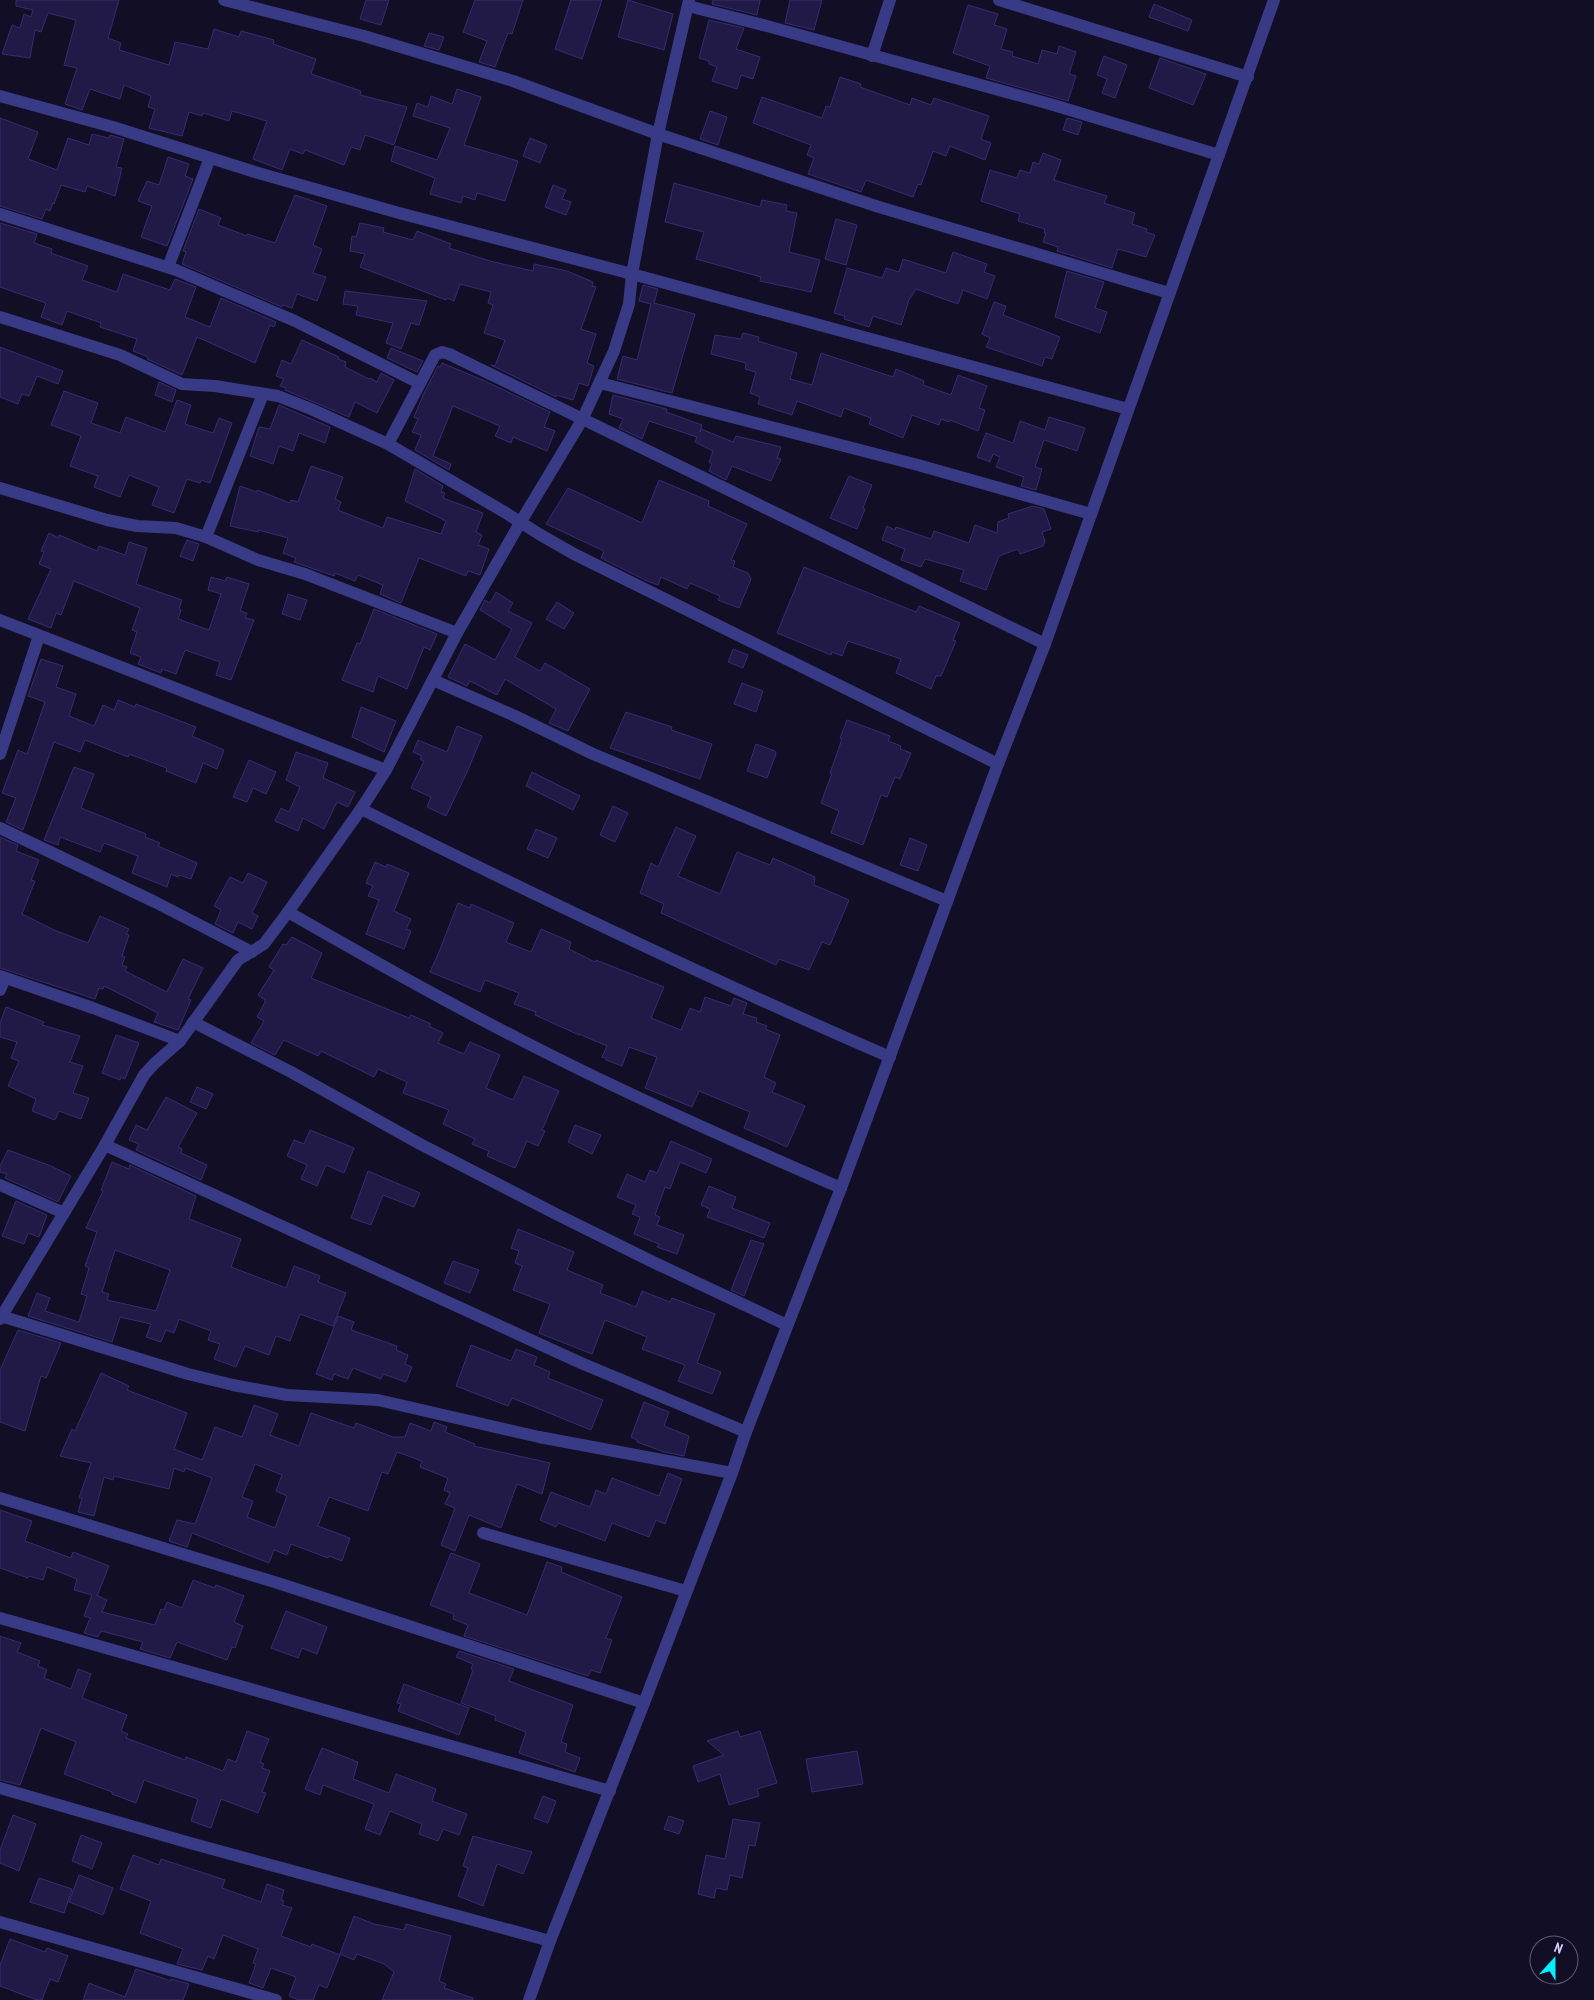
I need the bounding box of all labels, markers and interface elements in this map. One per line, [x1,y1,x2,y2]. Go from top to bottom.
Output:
north arrow [1529,1935,1579,1985]
text: N [1552,1938,1565,1958]

